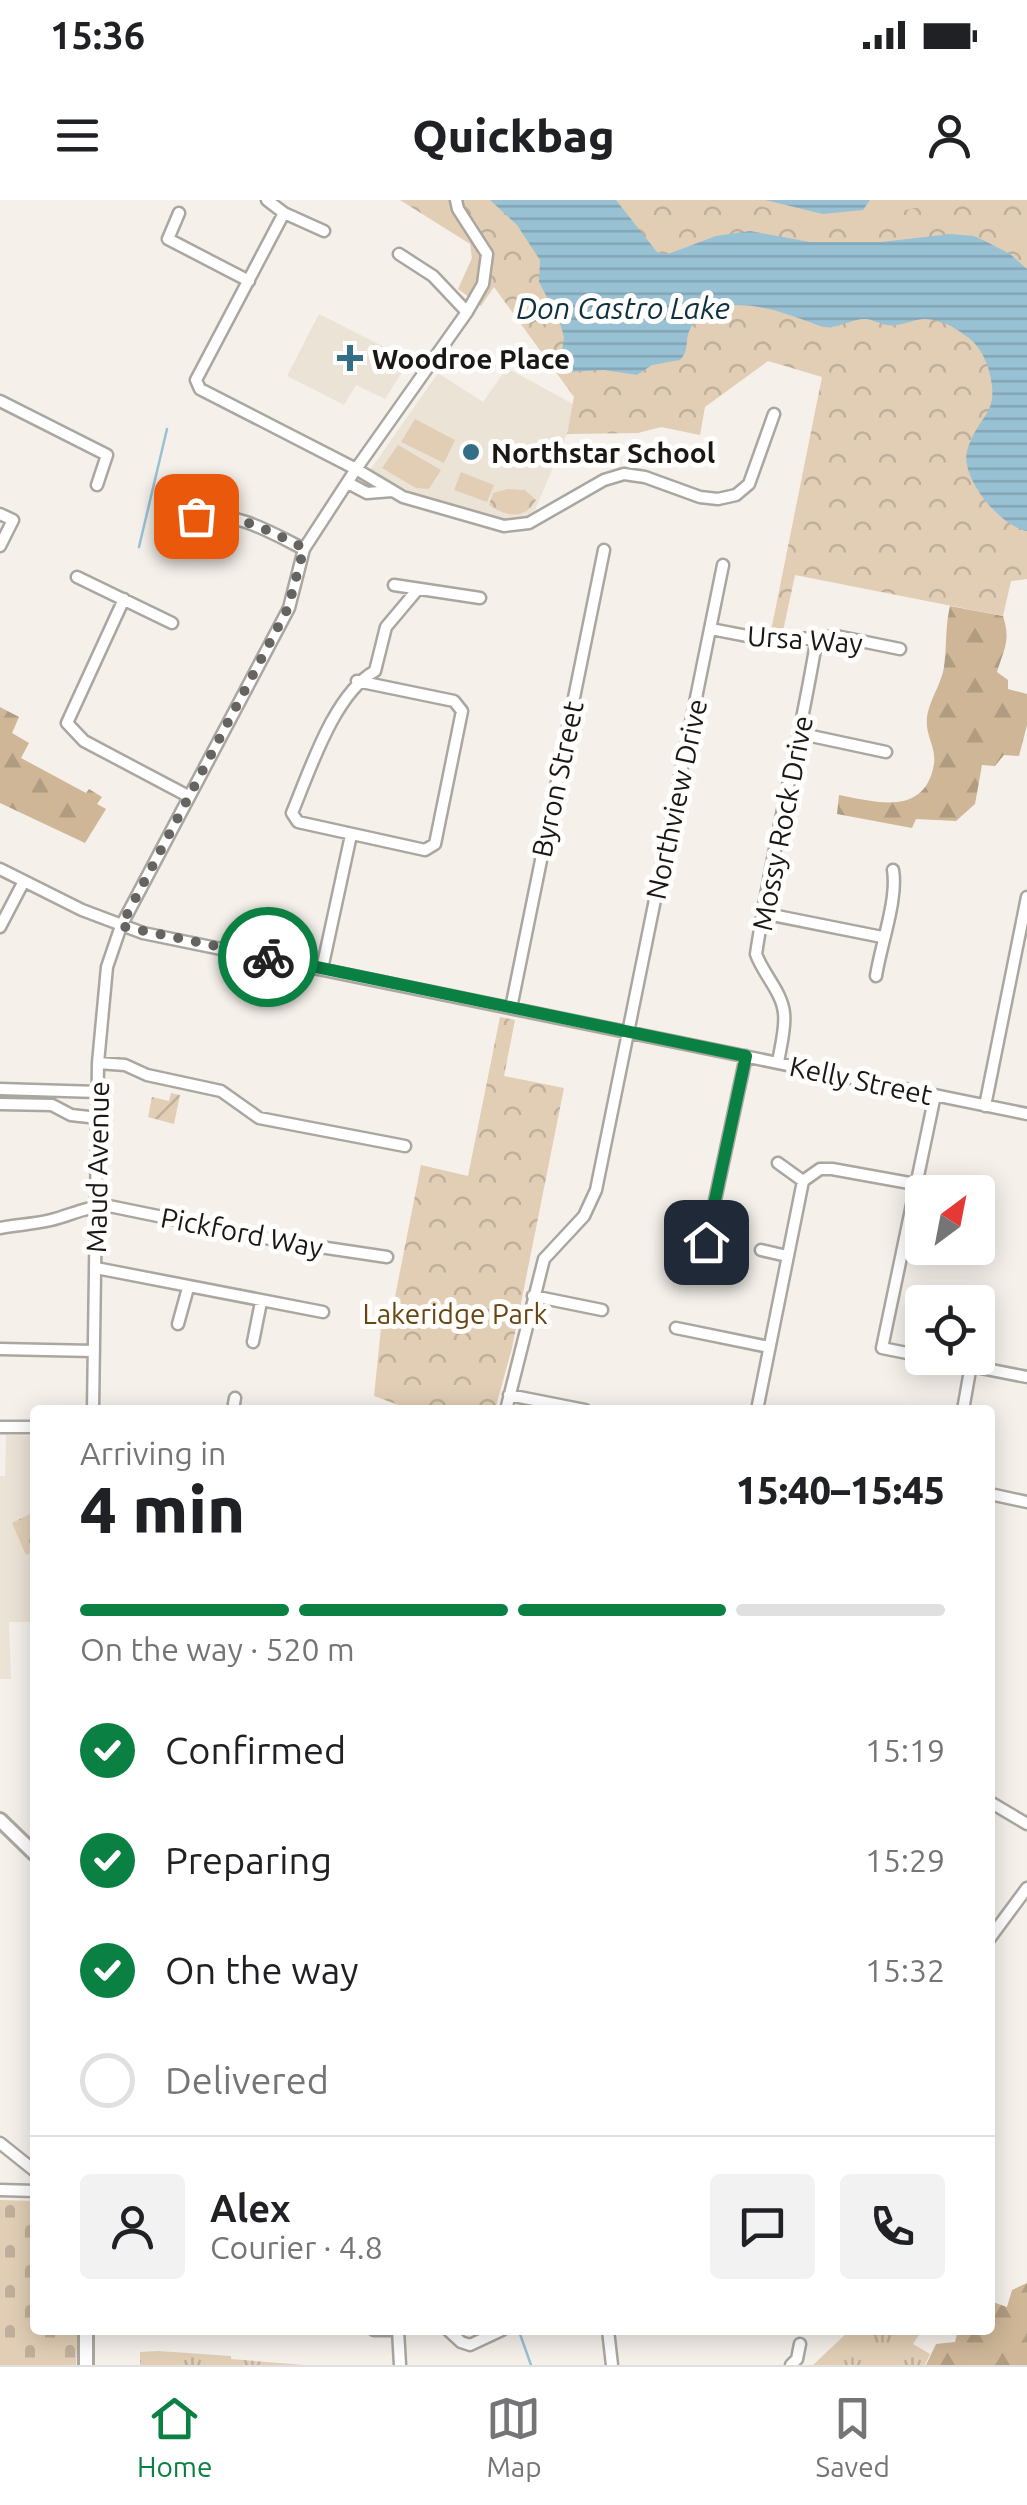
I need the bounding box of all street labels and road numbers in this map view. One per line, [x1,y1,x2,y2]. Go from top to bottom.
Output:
street label: Ursa Way [746,619,864,659]
street label: Northview Drive [640,696,712,902]
street label: Byron Street [525,698,589,860]
street label: Mossy Rock Drive [746,713,818,933]
street label: Kelly Street [787,1050,935,1110]
street label: Maud Avenue [80,1081,114,1253]
street label: Pickford Way [158,1201,326,1263]

